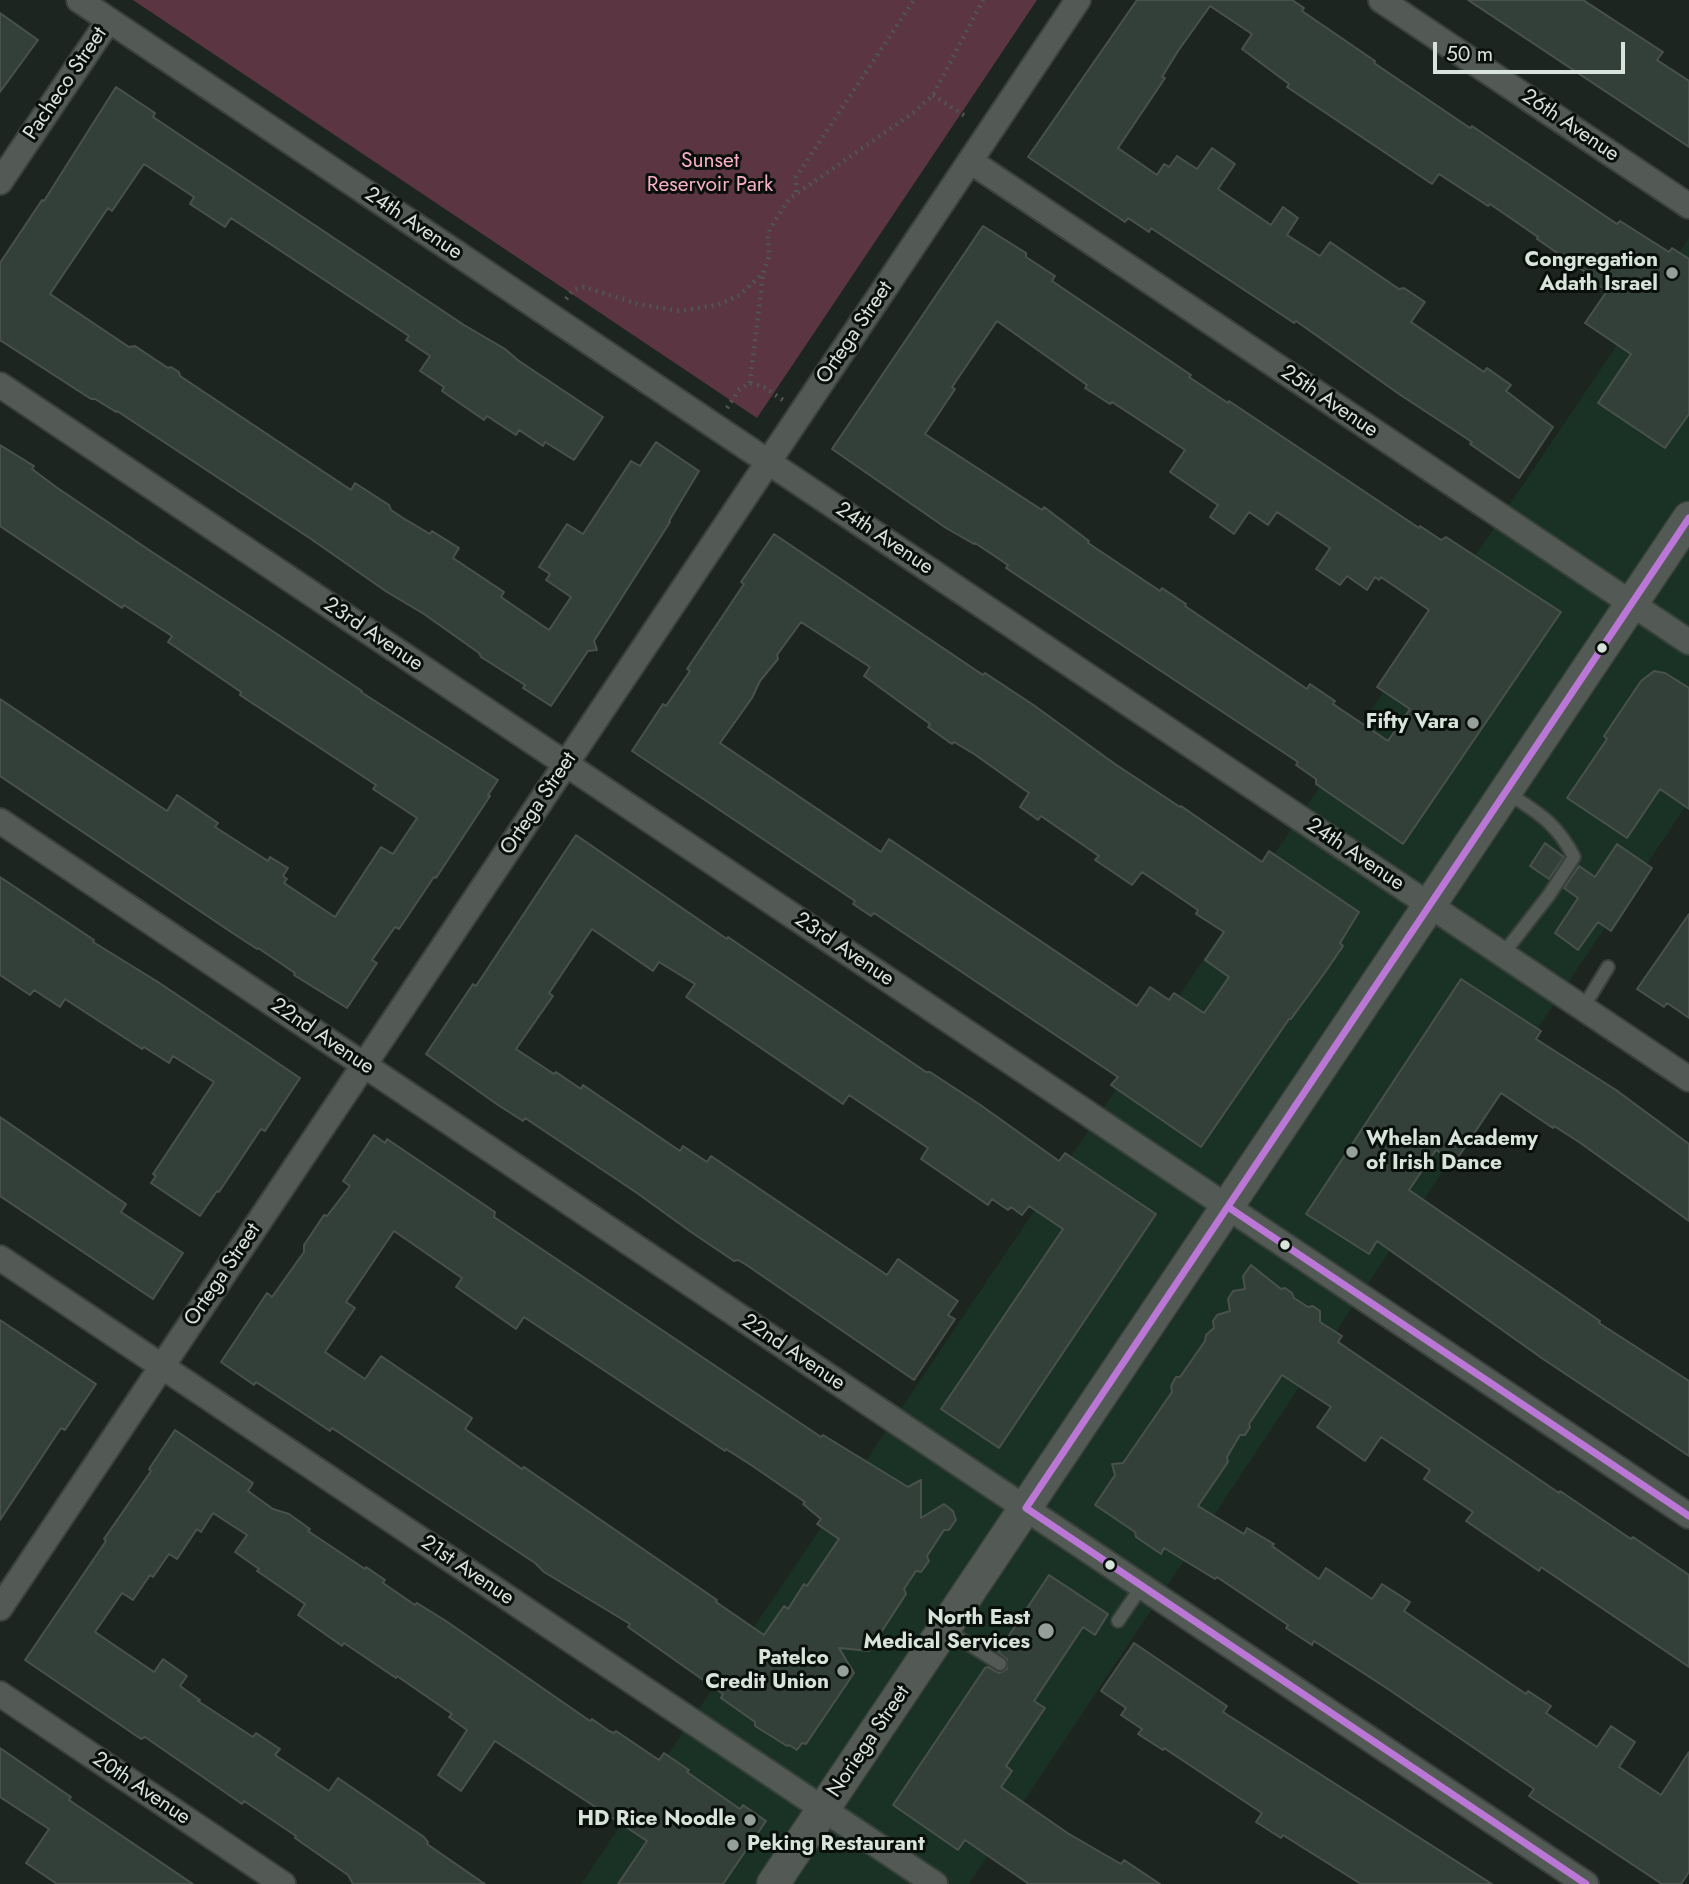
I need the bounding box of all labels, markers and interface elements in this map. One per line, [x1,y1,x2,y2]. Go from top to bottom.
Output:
street label: Pacheco Street [19,23,113,145]
scale bar [1437,28,1630,72]
text: 50 m [1446,39,1493,69]
street label: 26th Avenue [1517,84,1623,168]
park label: Sunset Reservoir Park [647,149,773,199]
street label: 24th Avenue [360,182,466,266]
place label: Congregation Adath Israel [1525,248,1658,298]
marker: Congregation Adath Israel [1664,265,1680,281]
street label: Ortega Street [812,277,898,389]
street label: 25th Avenue [1276,360,1382,444]
street label: 24th Avenue [831,497,937,581]
street label: 23rd Avenue [319,593,427,677]
unlabelled marker [1595,641,1609,655]
place label: Fifty Vara [1366,710,1459,736]
marker: Fifty Vara [1465,715,1481,731]
street label: Ortega Street [496,748,582,860]
street label: 24th Avenue [1302,813,1408,897]
street label: 23rd Avenue [790,908,898,992]
street label: 22nd Avenue [266,993,378,1081]
place label: Whelan Academy of Irish Dance [1366,1127,1538,1177]
marker: Whelan Academy of Irish Dance [1344,1144,1360,1160]
street label: Ortega Street [180,1219,266,1331]
unlabelled marker [1278,1238,1292,1252]
street label: 22nd Avenue [737,1309,849,1397]
street label: 21st Avenue [416,1531,518,1611]
unlabelled marker [1103,1558,1117,1572]
place label: North East Medical Services [864,1606,1030,1656]
marker: North East Medical Services [1036,1621,1056,1641]
place label: Patelco Credit Union [705,1646,829,1696]
marker: Patelco Credit Union [835,1663,851,1679]
street label: Noriega Street [822,1681,916,1803]
street label: 20th Avenue [87,1747,195,1831]
place label: HD Rice Noodle [578,1807,736,1833]
marker: HD Rice Noodle [742,1812,758,1828]
place label: Peking Restaurant [747,1832,925,1858]
marker: Peking Restaurant [725,1837,741,1853]

